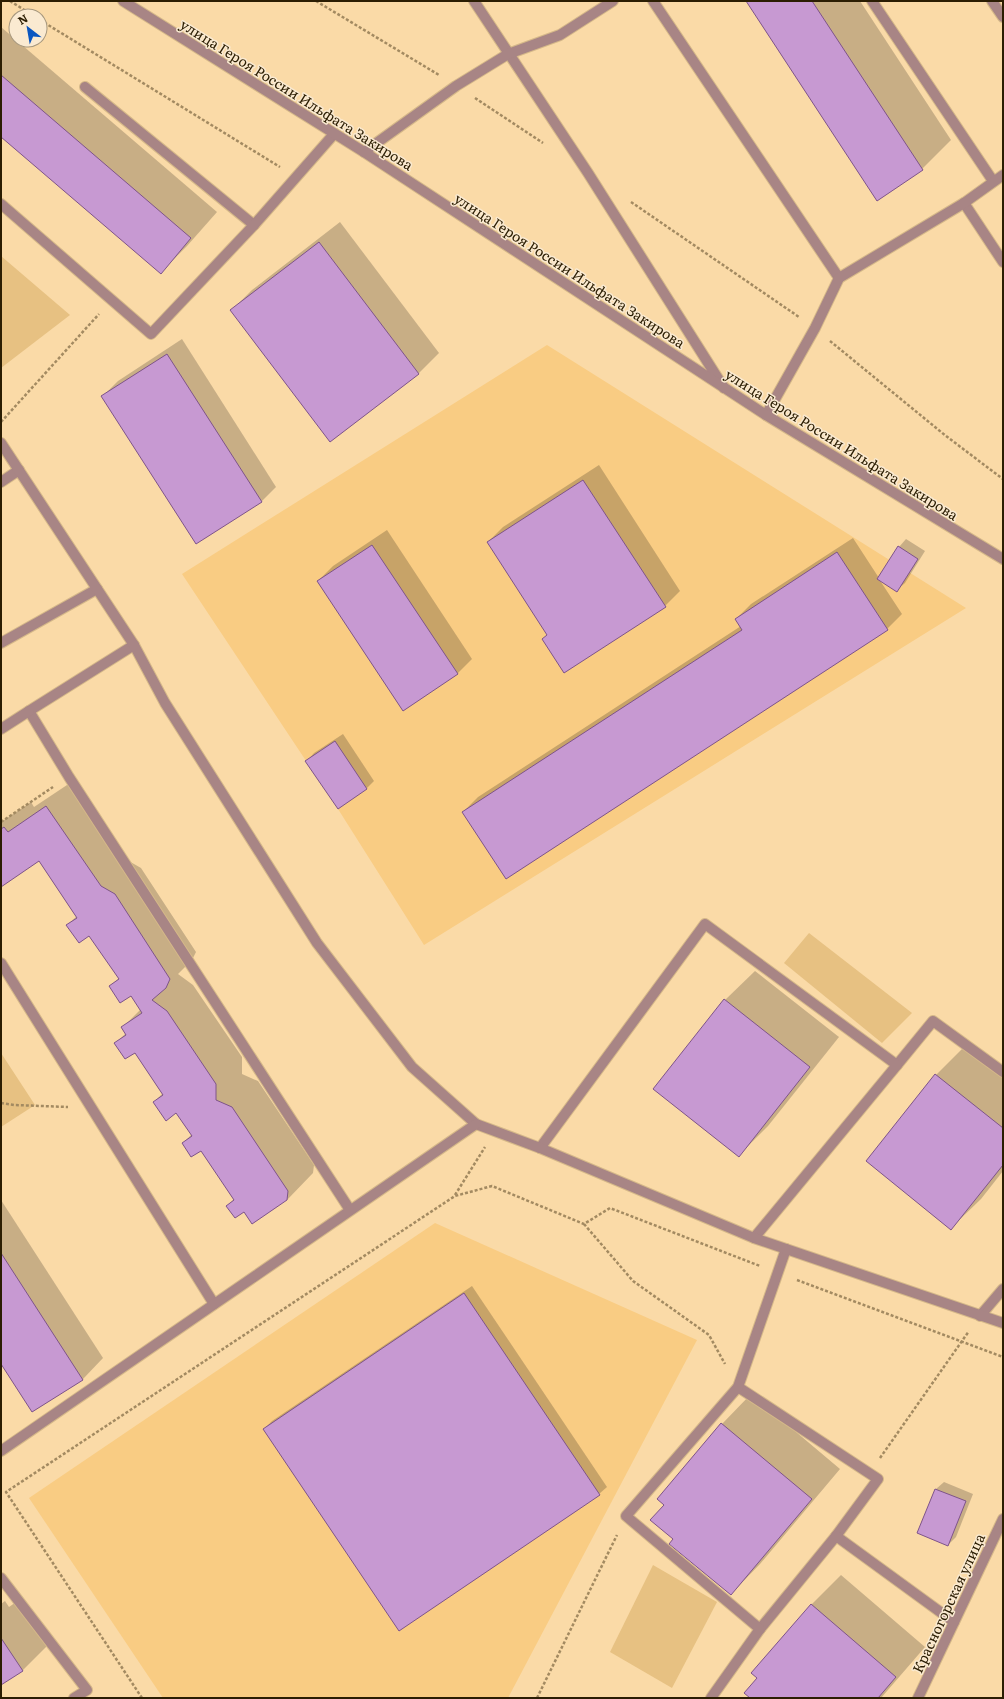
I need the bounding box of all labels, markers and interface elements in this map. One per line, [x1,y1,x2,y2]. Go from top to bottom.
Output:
north arrow [8,8,48,48]
text: N [14,9,30,28]
street label: улица Героя России Ильфата Закирова [177,14,418,175]
street label: улица Героя России Ильфата Закирова [451,188,690,353]
street label: улица Героя России Ильфата Закирова [722,364,963,525]
street label: Красногорская улица [907,1530,989,1676]

